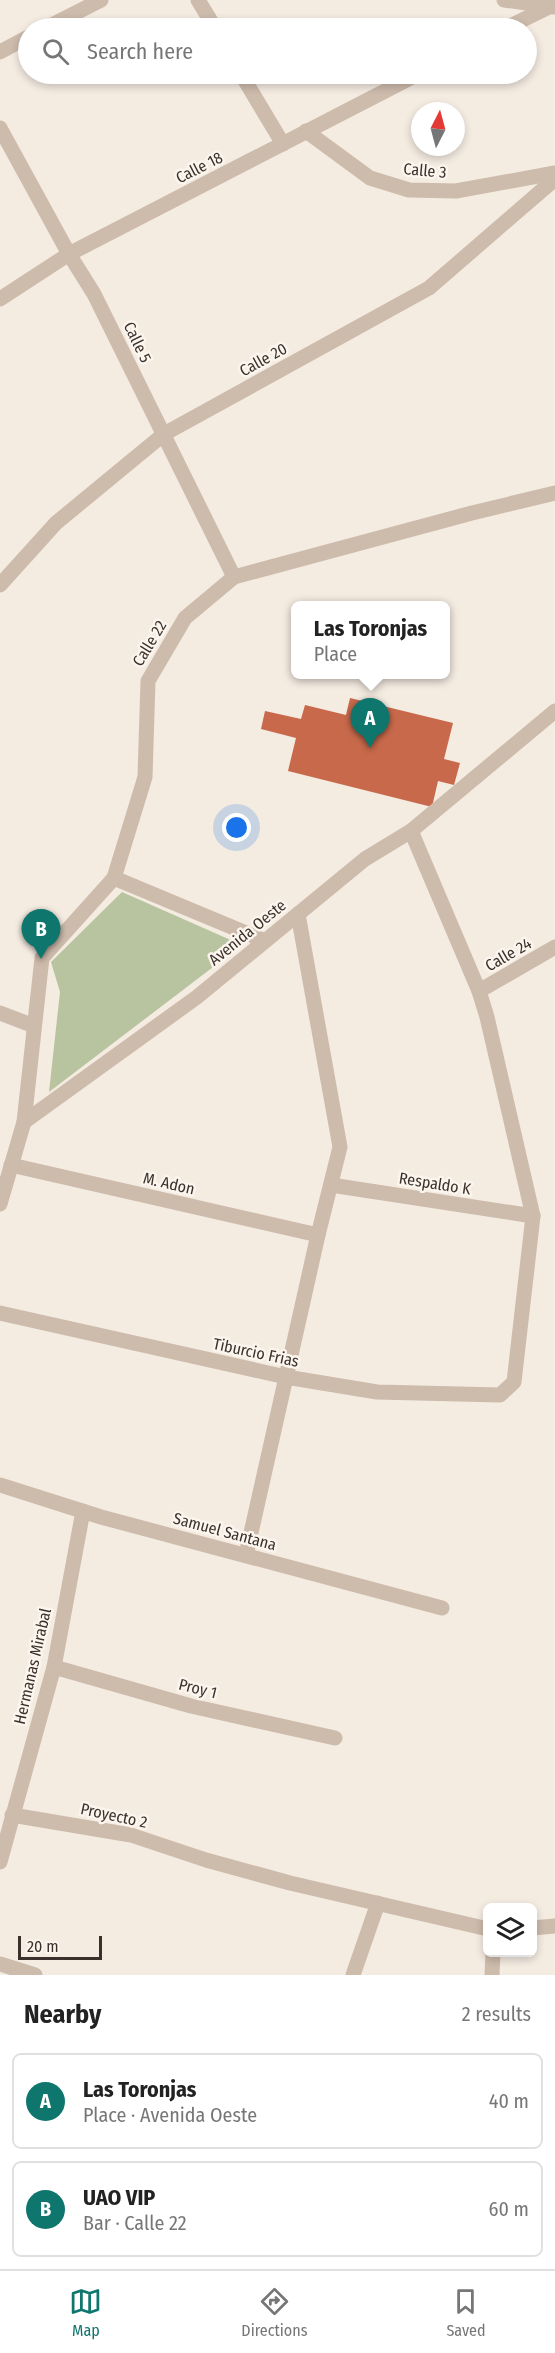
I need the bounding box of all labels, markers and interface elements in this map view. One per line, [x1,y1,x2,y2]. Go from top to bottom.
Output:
search box [18,18,537,84]
icon: search [39,35,72,68]
text: Search here [87,38,193,65]
north arrow [411,102,465,156]
street label: Calle 18 [173,148,226,187]
street label: Calle 3 [403,159,447,182]
street label: Calle 5 [120,319,156,366]
street label: Calle 20 [236,339,290,380]
popup [291,601,450,679]
text: Las Toronjas [314,615,427,642]
street label: Calle 22 [128,617,170,669]
text: Place [314,642,357,666]
pin: A [350,698,389,748]
your location [222,813,251,842]
street label: Avenida Oeste [205,895,290,969]
pin: B [22,910,60,959]
street label: Calle 24 [482,934,535,975]
street label: M. Adon [141,1168,197,1199]
street label: Respaldo K [398,1168,473,1199]
street label: Tiburcio Frias [211,1334,301,1371]
street label: Samuel Santana [171,1509,279,1554]
street label: Hermanas Mirabal [10,1606,55,1726]
street label: Proy 1 [177,1675,219,1702]
street label: Proyecto 2 [79,1799,149,1832]
map controls [483,1903,537,1957]
button: layers [483,1903,537,1957]
scale bar [18,1933,102,1960]
text: 20 m [27,1937,58,1956]
text: Nearby [24,1999,101,2030]
text: 2 results [462,2002,531,2026]
text: Las Toronjas [83,2076,196,2103]
text: A [40,2089,51,2113]
text: 40 m [489,2089,529,2113]
text: Place · Avenida Oeste [83,2103,257,2127]
text: UAO VIP [83,2184,155,2211]
text: B [40,2197,51,2221]
text: 60 m [489,2197,529,2221]
text: Bar · Calle 22 [83,2211,187,2235]
tab: Map [69,2285,102,2340]
tab: Directions [241,2285,308,2340]
tab: Saved [446,2285,486,2340]

